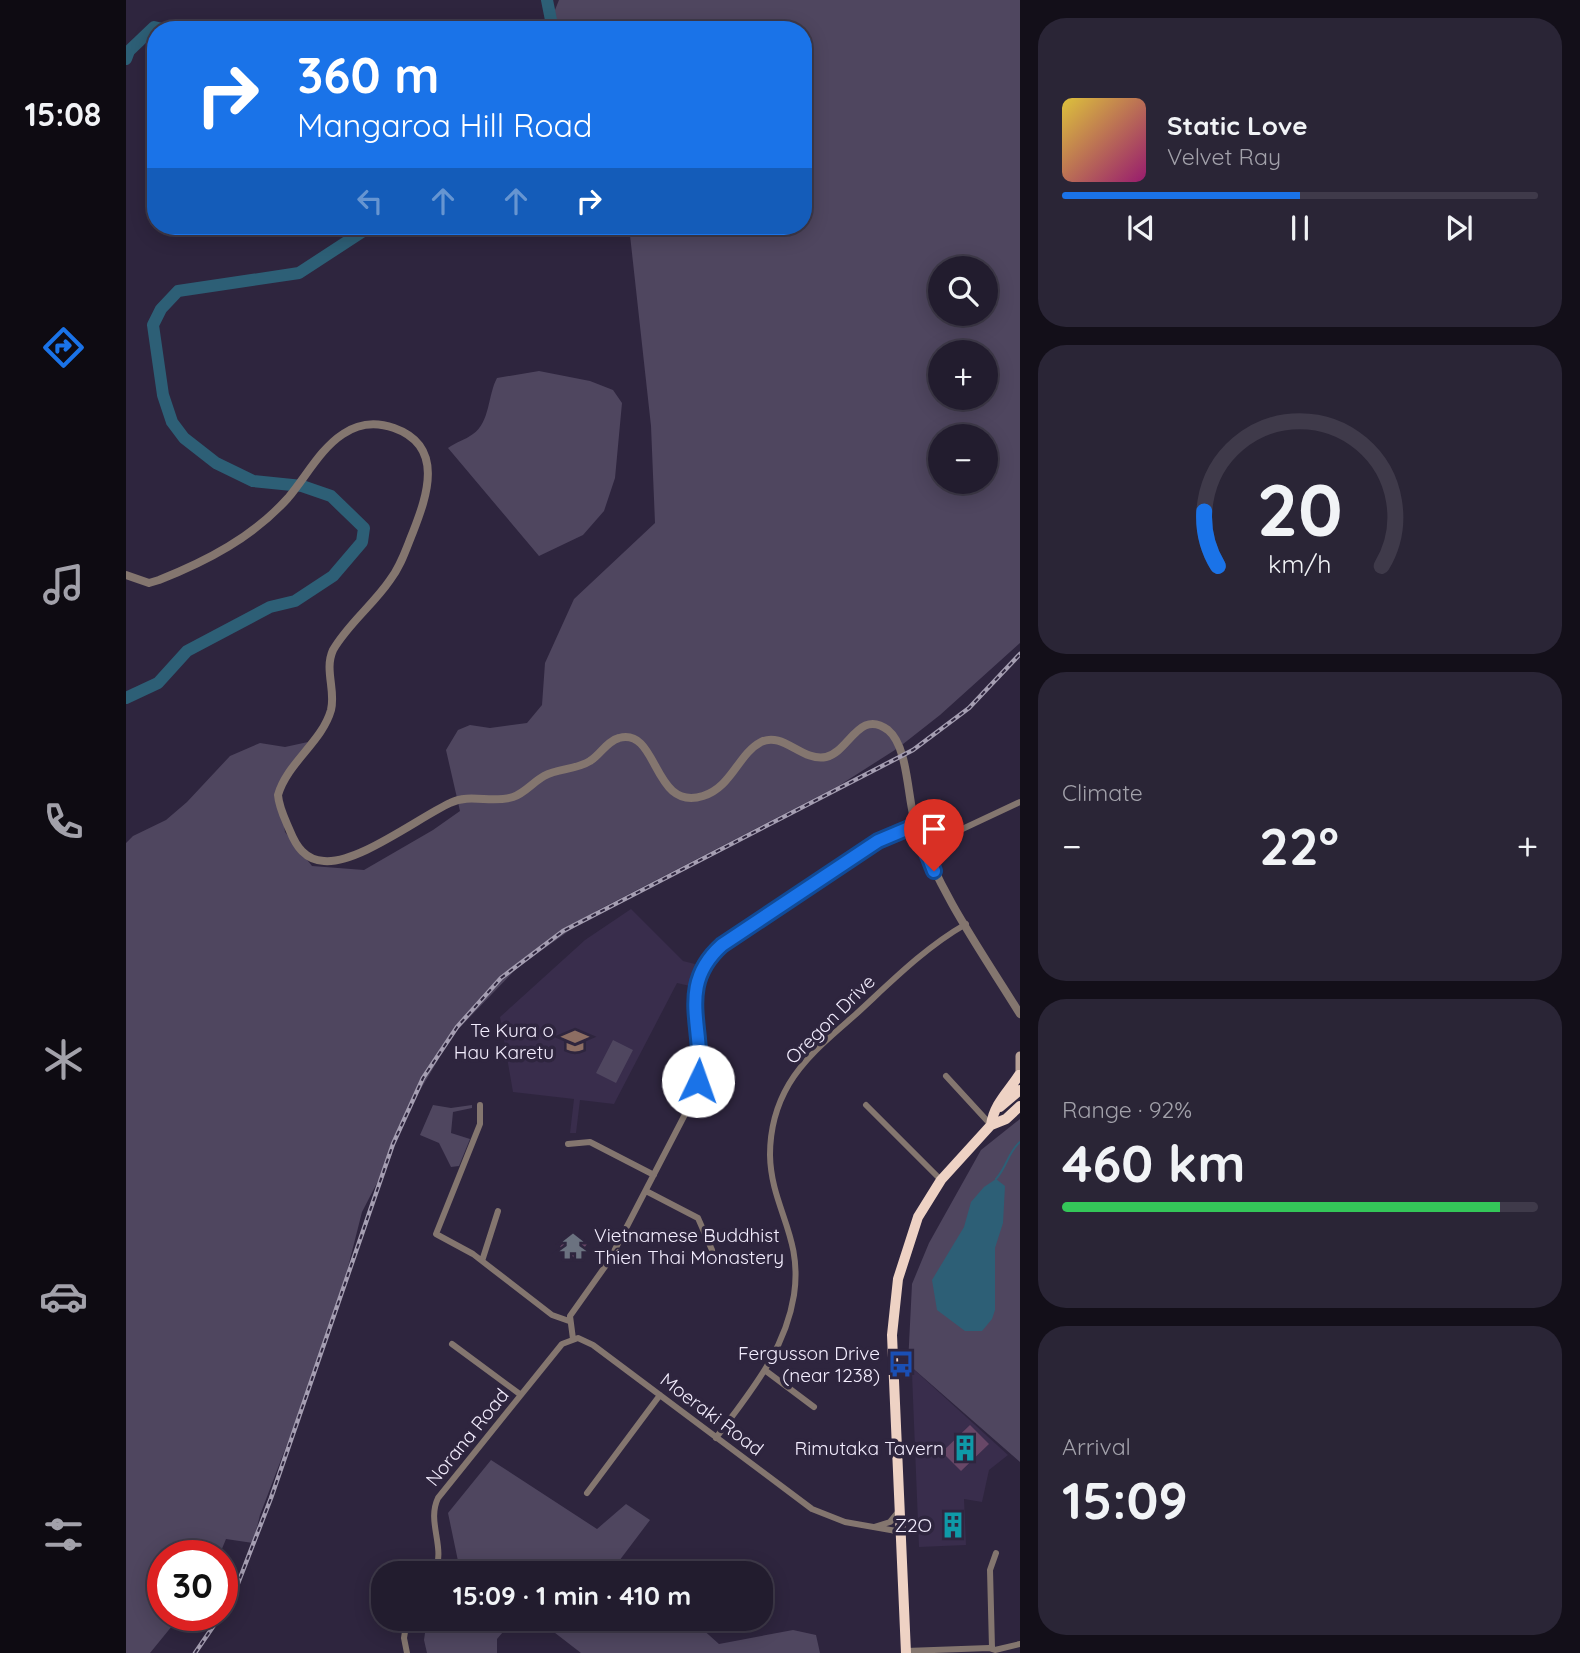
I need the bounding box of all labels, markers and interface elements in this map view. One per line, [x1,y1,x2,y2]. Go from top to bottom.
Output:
text: 360 m [297,44,439,105]
icon: right [182,49,273,140]
text: 15:08 [25,94,101,134]
text: Mangaroa Hill Road [297,105,592,145]
text: Static Love [1167,109,1308,142]
text: Velvet Ray [1167,142,1281,171]
icon: left [351,182,389,220]
icon: ahead [424,182,462,220]
icon: ahead [497,182,535,220]
icon: right [570,182,608,220]
icon: previous [1122,209,1160,247]
icon: pause [1281,209,1319,247]
icon: next [1440,209,1478,247]
map controls [928,256,998,494]
button: search [928,256,998,326]
icon: directions [39,323,88,372]
button: + [928,340,998,410]
button: − [928,424,998,494]
text: 20 [1257,463,1343,554]
text: km/h [1268,547,1332,578]
icon: music [39,560,88,609]
text: Climate [1062,778,1143,807]
icon: phone [39,797,88,846]
pin [904,799,964,871]
icon: arrive [915,810,953,848]
text: 22° [1259,813,1339,878]
text: − [1062,822,1082,870]
text: + [1517,822,1538,870]
street label: Oregon Drive [780,969,880,1069]
place label: Te Kura o Hau Karetu [454,1018,554,1064]
school or university icon: Te Kura o Hau Karetu [560,1026,590,1056]
icon: climate [39,1035,88,1084]
position arrow [661,1044,735,1118]
text: Range · 92% [1062,1095,1192,1124]
text: 460 km [1062,1130,1245,1195]
place label: Vietnamese Buddhist Thien Thai Monastery [594,1223,784,1269]
temple icon: Vietnamese Buddhist Thien Thai Monastery [558,1231,588,1261]
icon: car [39,1272,88,1321]
place label: Fergusson Drive (near 1238) [738,1341,880,1387]
bus stop icon: Fergusson Drive (near 1238) [886,1349,916,1379]
street label: Moeraki Road [656,1367,768,1461]
street label: Norana Road [420,1383,514,1491]
text: Arrival [1062,1432,1131,1461]
building icon: Rimutaka Tavern [950,1433,980,1463]
place label: Rimutaka Tavern [794,1436,944,1460]
text: 15:09 [1062,1467,1188,1532]
icon: filters [39,1510,88,1559]
building icon: Z2O [938,1510,968,1540]
place label: Z2O [895,1513,932,1537]
speed limit sign: 30 [147,1540,238,1631]
text: 15:09 · 1 min · 410 m [453,1579,691,1612]

